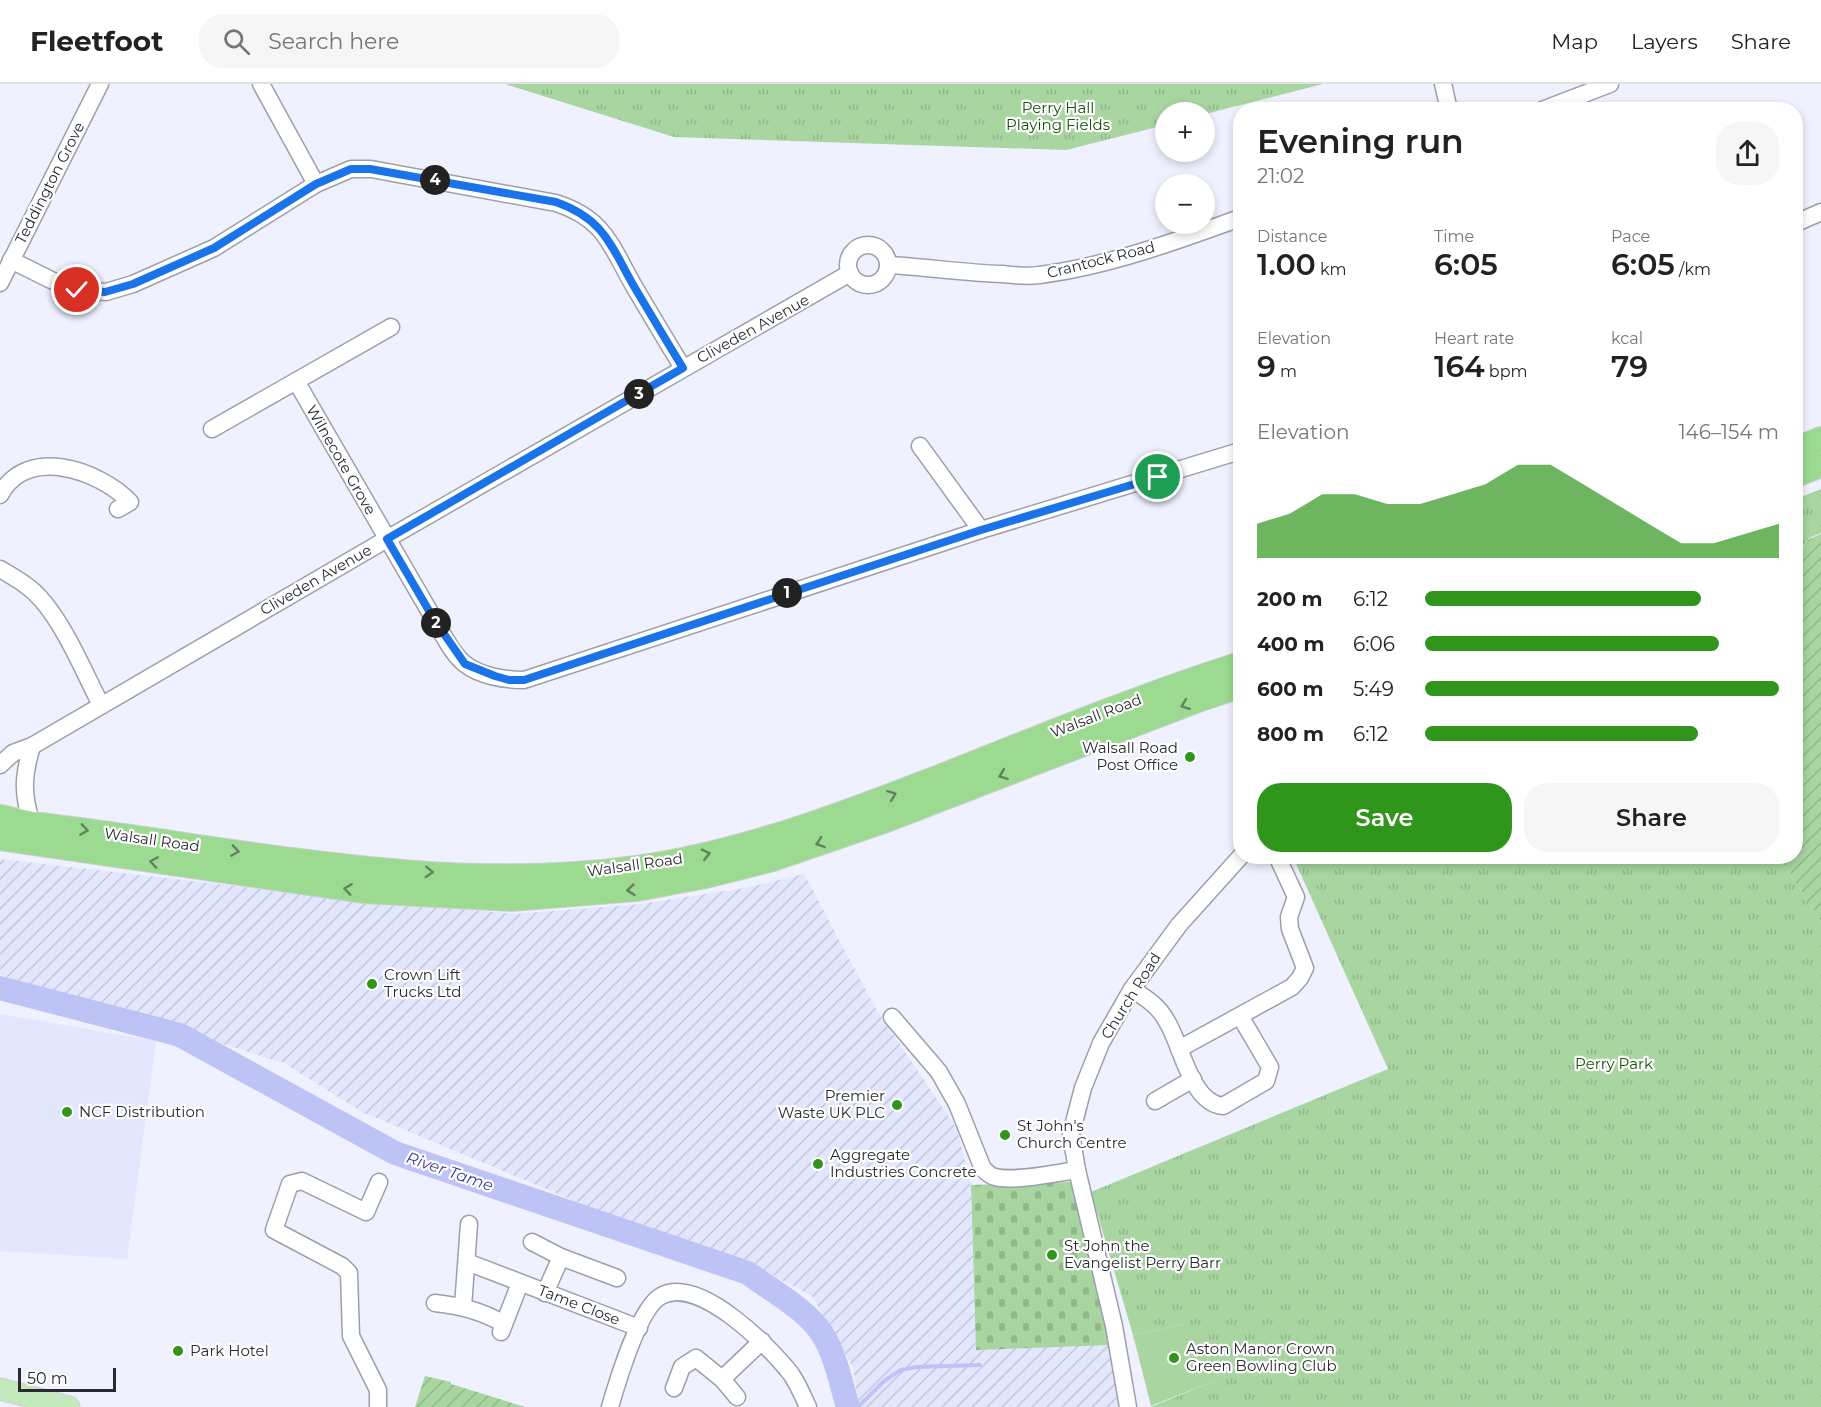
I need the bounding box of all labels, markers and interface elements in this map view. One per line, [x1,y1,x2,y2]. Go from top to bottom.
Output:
search box [199,14,619,68]
text: Fleetfoot [30,24,163,58]
icon: search [220,25,253,58]
text: Search here [268,28,399,55]
text: Map [1551,29,1598,54]
text: Layers [1631,29,1698,54]
text: Share [1731,29,1791,54]
park label: Perry Hall Playing Fields [1006,98,1110,134]
map controls [1155,102,1215,234]
button: + [1155,102,1215,162]
street label: Teddington Grove [11,119,89,247]
text: Evening run [1257,121,1464,161]
button: share [1716,122,1779,185]
text: 21:02 [1257,164,1304,188]
pin: 4 [420,165,450,195]
text: 4 [429,170,441,189]
button: − [1155,174,1215,234]
text: Distance [1257,227,1327,246]
text: Time [1434,227,1474,246]
text: Pace [1611,227,1650,246]
street label: Crantock Road [1045,237,1157,282]
text: 1.00 [1257,246,1316,283]
text: 6:05 [1434,246,1498,283]
text: 6:05 [1611,246,1675,283]
text: km [1316,260,1346,279]
text: /km [1675,260,1711,279]
pin [51,264,102,315]
icon: check [60,273,93,306]
street label: Cliveden Avenue [693,290,812,367]
text: Elevation [1257,329,1331,348]
text: Heart rate [1434,329,1514,348]
text: kcal [1611,329,1643,348]
text: 9 [1257,348,1276,385]
text: 164 [1434,348,1485,385]
text: 79 [1611,348,1648,385]
text: m [1276,362,1297,381]
text: bpm [1485,362,1528,381]
pin: 3 [624,379,654,409]
text: 3 [634,384,644,403]
street label: Wilnecote Grove [302,401,381,518]
text: Elevation [1257,420,1349,444]
text: 146–154 m [1678,420,1779,444]
pin [1132,451,1183,502]
icon: arrive [1141,460,1174,493]
street label: Cliveden Avenue [257,540,375,619]
pin: 1 [772,578,802,608]
text: 1 [784,583,790,602]
text: 200 m [1257,587,1323,611]
text: 6:12 [1353,587,1388,611]
pin: 2 [421,608,451,638]
text: 2 [431,613,441,632]
text: 400 m [1257,632,1325,656]
text: 6:06 [1353,632,1395,656]
text: 600 m [1257,677,1324,701]
text: 5:49 [1353,677,1394,701]
street label: Walsall Road [1048,689,1144,742]
one-way arrow [1180,698,1191,710]
text: 800 m [1257,722,1324,746]
text: 6:12 [1353,722,1388,746]
place label: Walsall Road Post Office [1082,738,1178,774]
marker: Walsall Road Post Office [1183,750,1197,764]
one-way arrow [998,768,1009,780]
button: Save [1257,783,1512,852]
button: Share [1524,783,1779,852]
one-way arrow [886,790,896,803]
street label: Walsall Road [103,823,201,856]
one-way arrow [79,824,88,836]
one-way arrow [815,835,826,848]
one-way arrow [230,845,239,857]
street label: Walsall Road [586,848,684,881]
one-way arrow [700,848,710,861]
one-way arrow [150,856,159,868]
one-way arrow [424,866,433,879]
one-way arrow [343,883,352,895]
one-way arrow [627,883,636,895]
street label: Church Road [1096,949,1165,1042]
place label: Crown Lift Trucks Ltd [384,965,462,1001]
marker: Crown Lift Trucks Ltd [365,977,379,991]
park label: Perry Park [1575,1054,1653,1073]
place label: Premier Waste UK PLC [778,1086,885,1122]
marker: Premier Waste UK PLC [890,1098,904,1112]
place label: NCF Distribution [79,1102,205,1121]
marker: NCF Distribution [60,1105,74,1119]
place label: St John's Church Centre [1017,1116,1127,1152]
marker: St John's Church Centre [998,1128,1012,1142]
place label: Aggregate Industries Concrete [830,1145,977,1181]
water label: River Tame [404,1148,496,1195]
marker: Aggregate Industries Concrete [811,1157,825,1171]
place label: St John the Evangelist Perry Barr [1064,1236,1221,1272]
marker: St John the Evangelist Perry Barr [1045,1248,1059,1262]
street label: Tame Close [535,1280,623,1329]
place label: Aston Manor Crown Green Bowling Club [1186,1339,1337,1375]
place label: Park Hotel [190,1341,269,1360]
marker: Park Hotel [171,1344,185,1358]
marker: Aston Manor Crown Green Bowling Club [1167,1351,1181,1365]
scale bar [18,1365,116,1392]
text: 50 m [27,1369,68,1388]

